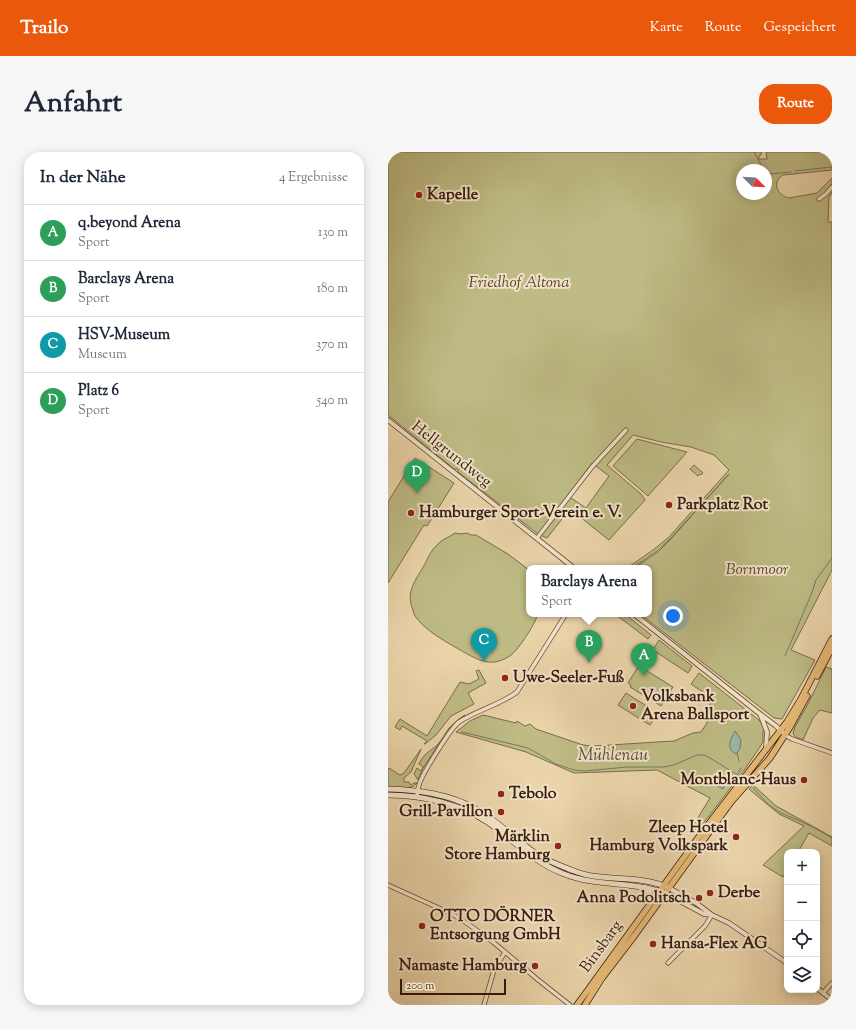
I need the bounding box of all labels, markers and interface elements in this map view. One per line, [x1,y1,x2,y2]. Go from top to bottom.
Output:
text: Trailo [20,15,68,42]
text: Karte [650,18,683,38]
text: Route [705,18,741,38]
text: Gespeichert [763,18,836,38]
text: Anfahrt [24,84,122,124]
button: Route [759,84,832,124]
north arrow [736,164,772,200]
text: In der Nähe [40,166,126,190]
text: 4 Ergebnisse [279,169,348,187]
place label: Kapelle [427,184,479,207]
marker: Kapelle [414,190,424,200]
text: q.beyond Arena [78,213,181,234]
text: A [48,224,58,242]
text: 130 m [318,224,348,242]
text: Sport [78,234,109,252]
text: Barclays Arena [78,269,174,290]
park label: Friedhof Altona [468,272,570,295]
text: B [49,280,57,298]
text: 180 m [317,280,348,298]
text: Sport [78,290,109,308]
text: HSV-Museum [78,325,170,346]
text: C [48,336,58,354]
text: 370 m [316,336,348,354]
text: Museum [78,346,127,364]
text: Platz 6 [78,381,119,402]
text: D [48,392,58,410]
text: 540 m [317,392,348,410]
text: Sport [78,402,109,420]
street label: Hellgrundweg [406,416,496,494]
pin: D [404,460,430,493]
place label: Parkplatz Rot [677,494,769,517]
marker: Parkplatz Rot [664,500,674,510]
place label: Hamburger Sport-Verein e. V. [419,502,622,525]
marker: Hamburger Sport-Verein e. V. [406,508,416,518]
park label: Bornmoor [726,559,789,582]
popup [526,565,652,617]
text: Barclays Arena [541,572,637,593]
text: Sport [541,593,572,611]
your location [663,606,683,626]
pin: C [471,628,497,661]
pin: B [576,630,602,663]
pin: A [631,643,657,676]
place label: Uwe-Seeler-Fuß [513,667,625,690]
marker: Uwe-Seeler-Fuß [500,673,510,683]
place label: Volksbank Arena Ballsport [641,686,750,727]
marker: Volksbank Arena Ballsport [628,701,638,711]
water label: Mühlenau [578,744,648,768]
place label: Montblanc-Haus [680,769,796,792]
marker: Montblanc-Haus [799,775,809,785]
place label: Tebolo [509,783,557,806]
marker: Tebolo [496,789,506,799]
place label: Grill-Pavillon [399,801,494,824]
marker: Grill-Pavillon [496,807,506,817]
place label: Zleep Hotel Hamburg Volkspark [589,817,729,858]
place label: Märklin Store Hamburg [444,826,551,867]
marker: Zleep Hotel Hamburg Volkspark [731,832,741,842]
marker: Märklin Store Hamburg [553,841,563,851]
map controls [784,849,820,993]
button: + [784,849,820,885]
place label: Derbe [718,882,761,905]
button: − [784,885,820,921]
place label: Anna Podolitsch [576,887,692,910]
marker: Derbe [705,888,715,898]
marker: Anna Podolitsch [694,893,704,903]
place label: OTTO DÖRNER Entsorgung GmbH [430,905,561,947]
street label: Binsbarg [575,916,629,978]
marker: OTTO DÖRNER Entsorgung GmbH [417,921,427,931]
button: locate [784,921,820,957]
place label: Hansa-Flex AG [661,933,767,956]
marker: Hansa-Flex AG [648,939,658,949]
place label: Namaste Hamburg [399,955,527,978]
button: layers [784,957,820,993]
marker: Namaste Hamburg [530,961,540,971]
scale bar [400,977,506,996]
text: 200 m [406,978,434,994]

